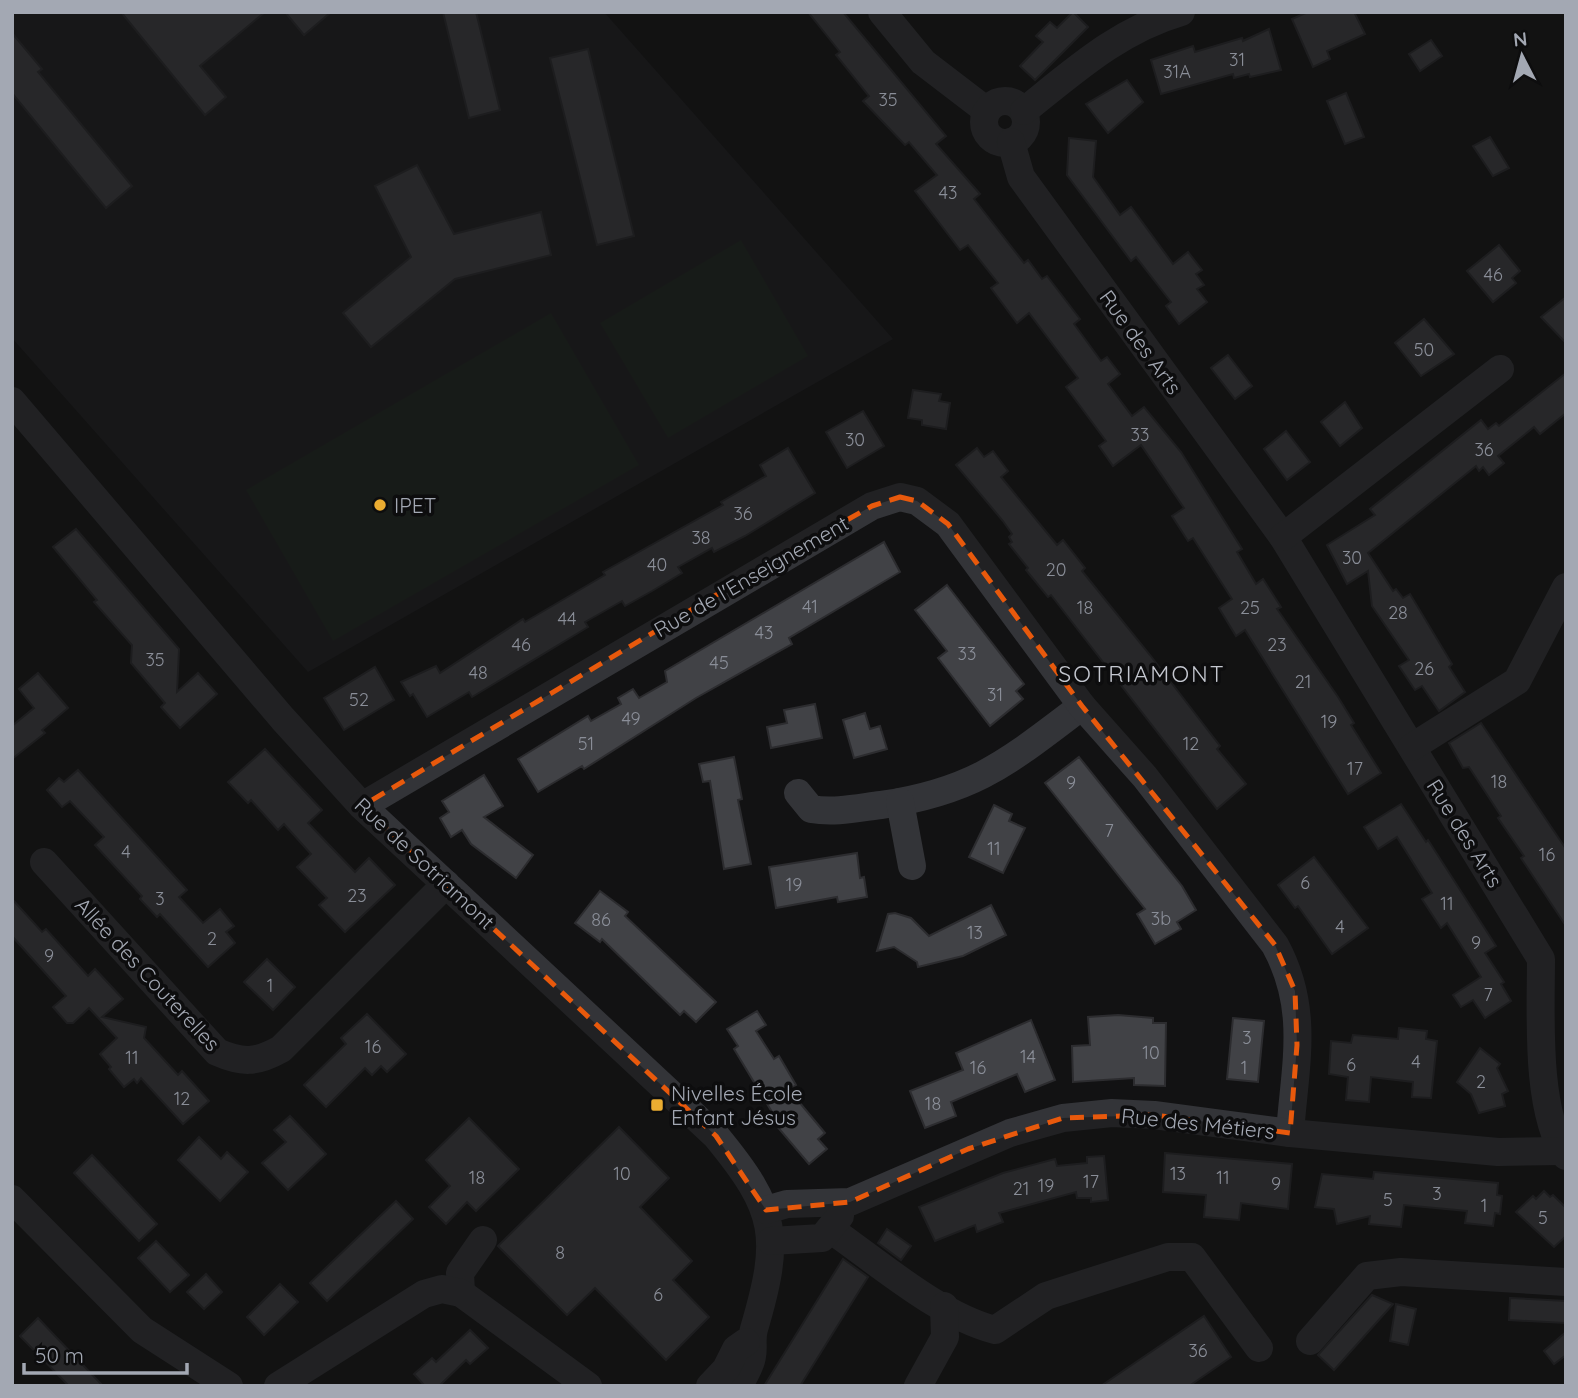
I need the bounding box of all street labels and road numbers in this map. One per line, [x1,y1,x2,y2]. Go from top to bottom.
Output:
street label: Rue des Arts [1094,285,1188,399]
street label: Rue de l'Enseignement [649,510,853,642]
street label: Rue des Arts [1421,774,1509,892]
street label: Rue de Sotriamont [350,792,500,934]
street label: Allée des Couterelles [70,892,226,1056]
street label: Rue des Métiers [1120,1102,1276,1144]

